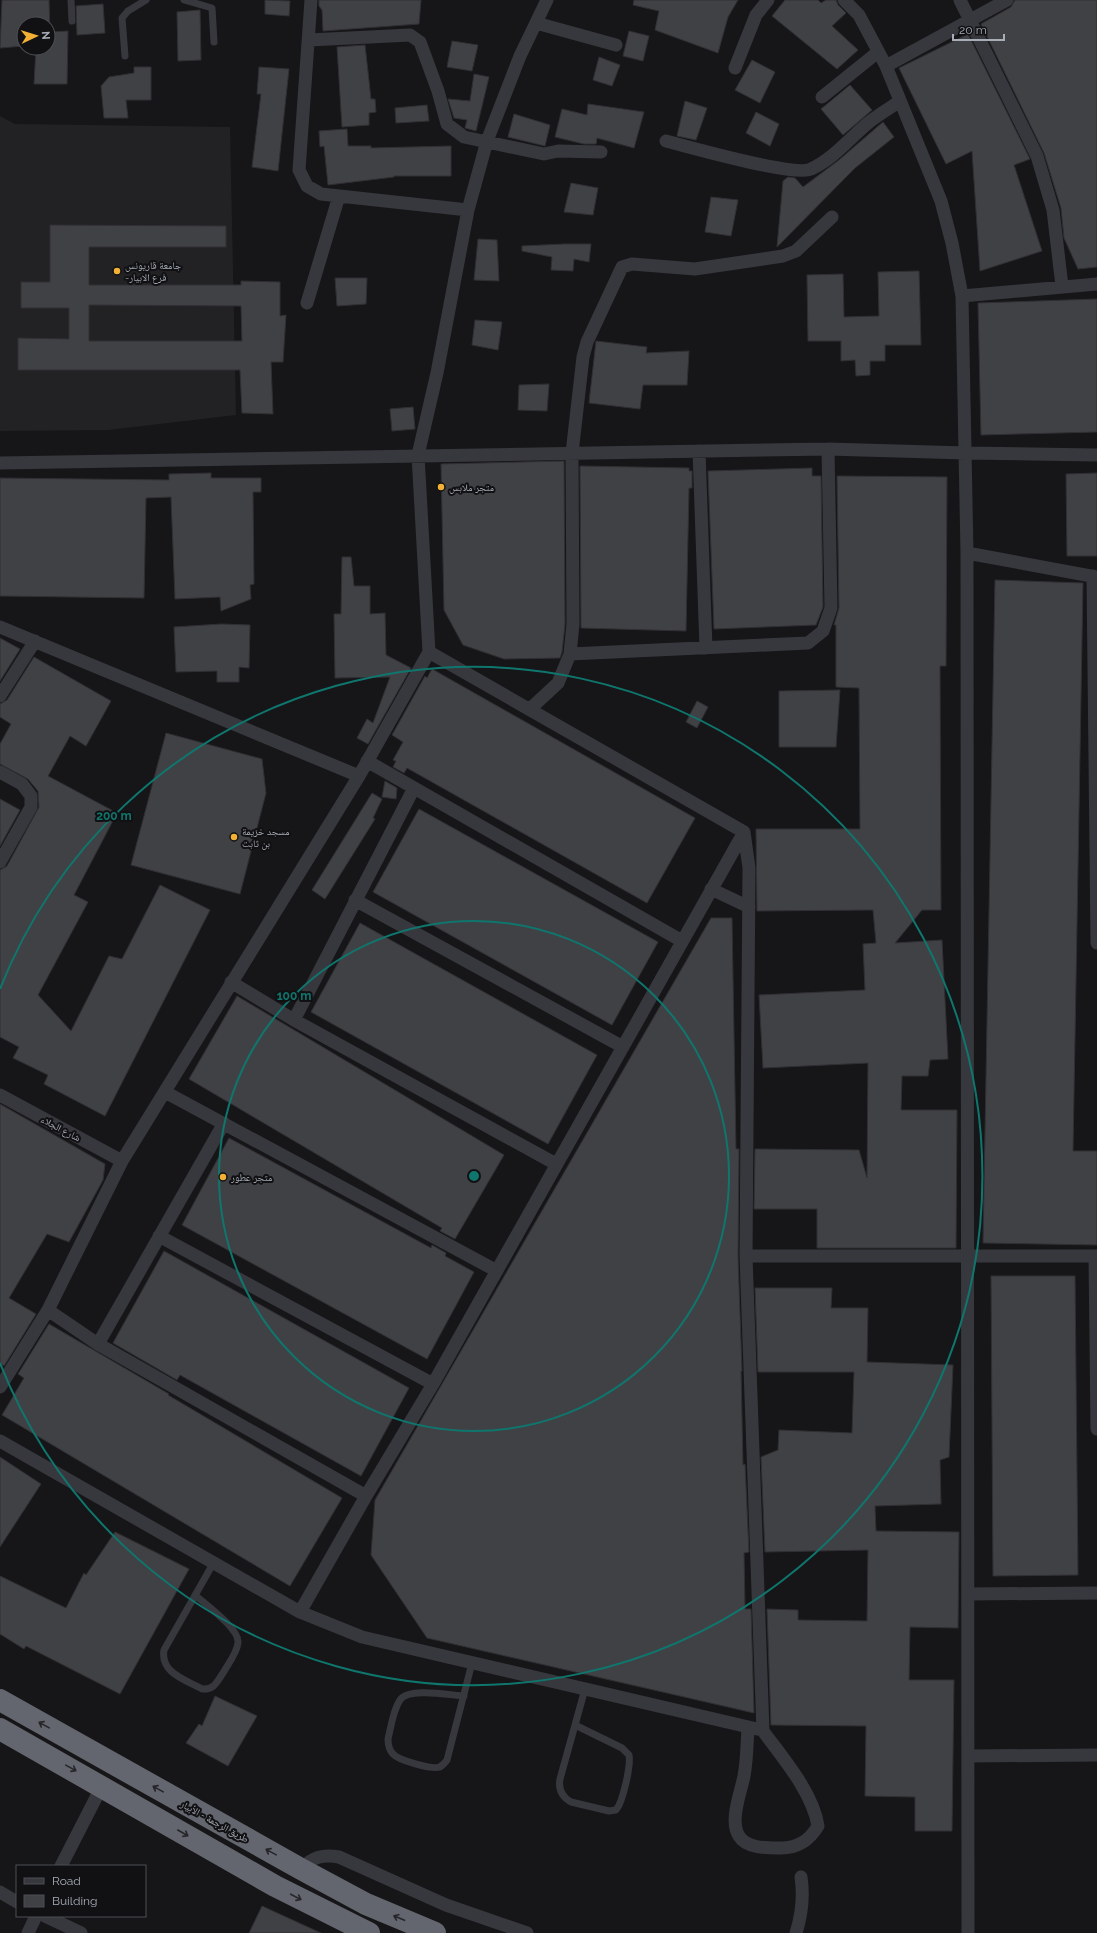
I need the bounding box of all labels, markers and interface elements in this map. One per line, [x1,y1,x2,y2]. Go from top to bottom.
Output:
north arrow [16,16,56,56]
scale bar [953,16,1004,42]
text: 20 m [959,23,987,37]
text: N [39,31,52,40]
place label: جامعة قاريونس -فرع الابيار [125,260,182,284]
marker: جامعة قاريونس -فرع الابيار [112,266,122,276]
marker: متجر ملابس [436,482,446,492]
place label: متجر ملابس [449,482,494,494]
text: 200 m [96,809,132,823]
place label: مسجد خزيمة بن ثابت [242,826,290,850]
marker: مسجد خزيمة بن ثابت [229,832,239,842]
text: 100 m [277,989,311,1003]
street label: شارع الجلاء [39,1113,83,1145]
centre of rings [467,1169,481,1183]
marker: متجر عطور [218,1172,228,1182]
place label: متجر عطور [230,1172,273,1183]
one-way arrow [38,1721,50,1729]
one-way arrow [65,1765,77,1773]
one-way arrow [152,1784,164,1792]
street label: طريق الرجمة - الأبيار [177,1798,251,1846]
one-way arrow [177,1830,189,1838]
one-way arrow [265,1848,277,1856]
legend [16,1865,146,1917]
text: Road [52,1874,81,1888]
text: Building [52,1894,98,1908]
one-way arrow [290,1894,302,1902]
one-way arrow [393,1914,405,1921]

